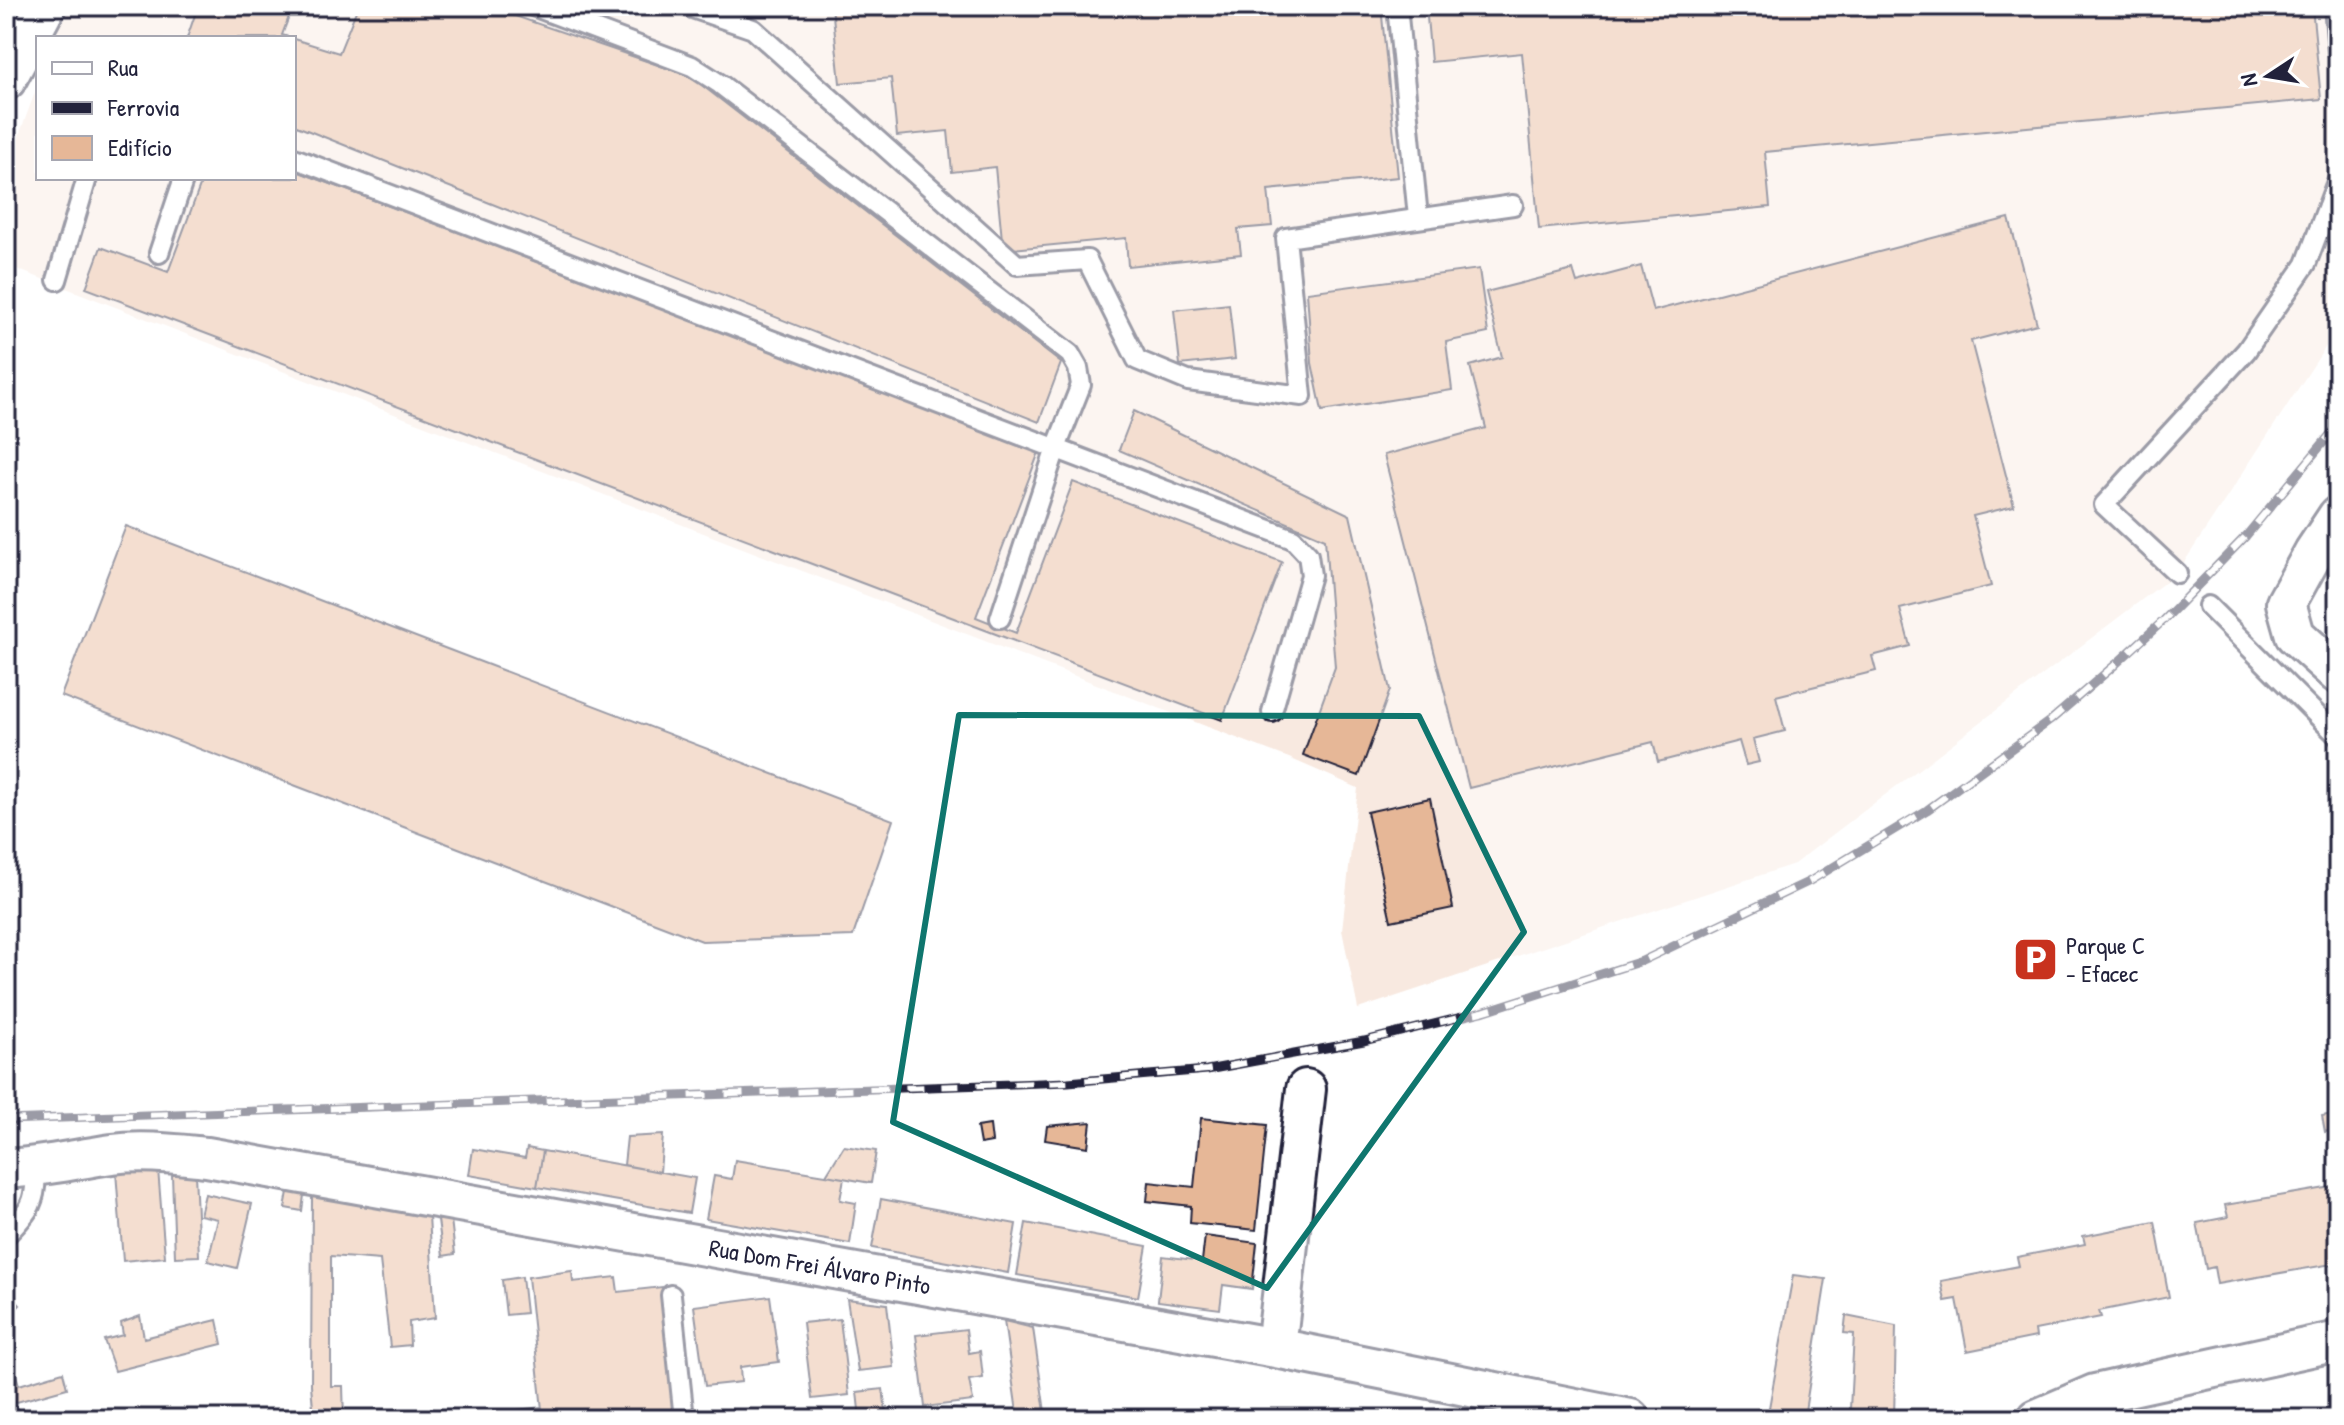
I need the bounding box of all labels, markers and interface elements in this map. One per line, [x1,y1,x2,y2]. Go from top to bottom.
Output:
legend [36,36,296,180]
north arrow [2228,36,2308,116]
text: Rua [108,51,138,83]
text: N [2232,71,2264,89]
text: Ferrovia [107,91,179,123]
text: Edifício [108,131,172,163]
place label: Parque C - Efacec [2066,929,2145,989]
parking icon: Parque C - Efacec [2011,935,2059,983]
street label: Rua Dom Frei Álvaro Pinto [707,1231,934,1301]

